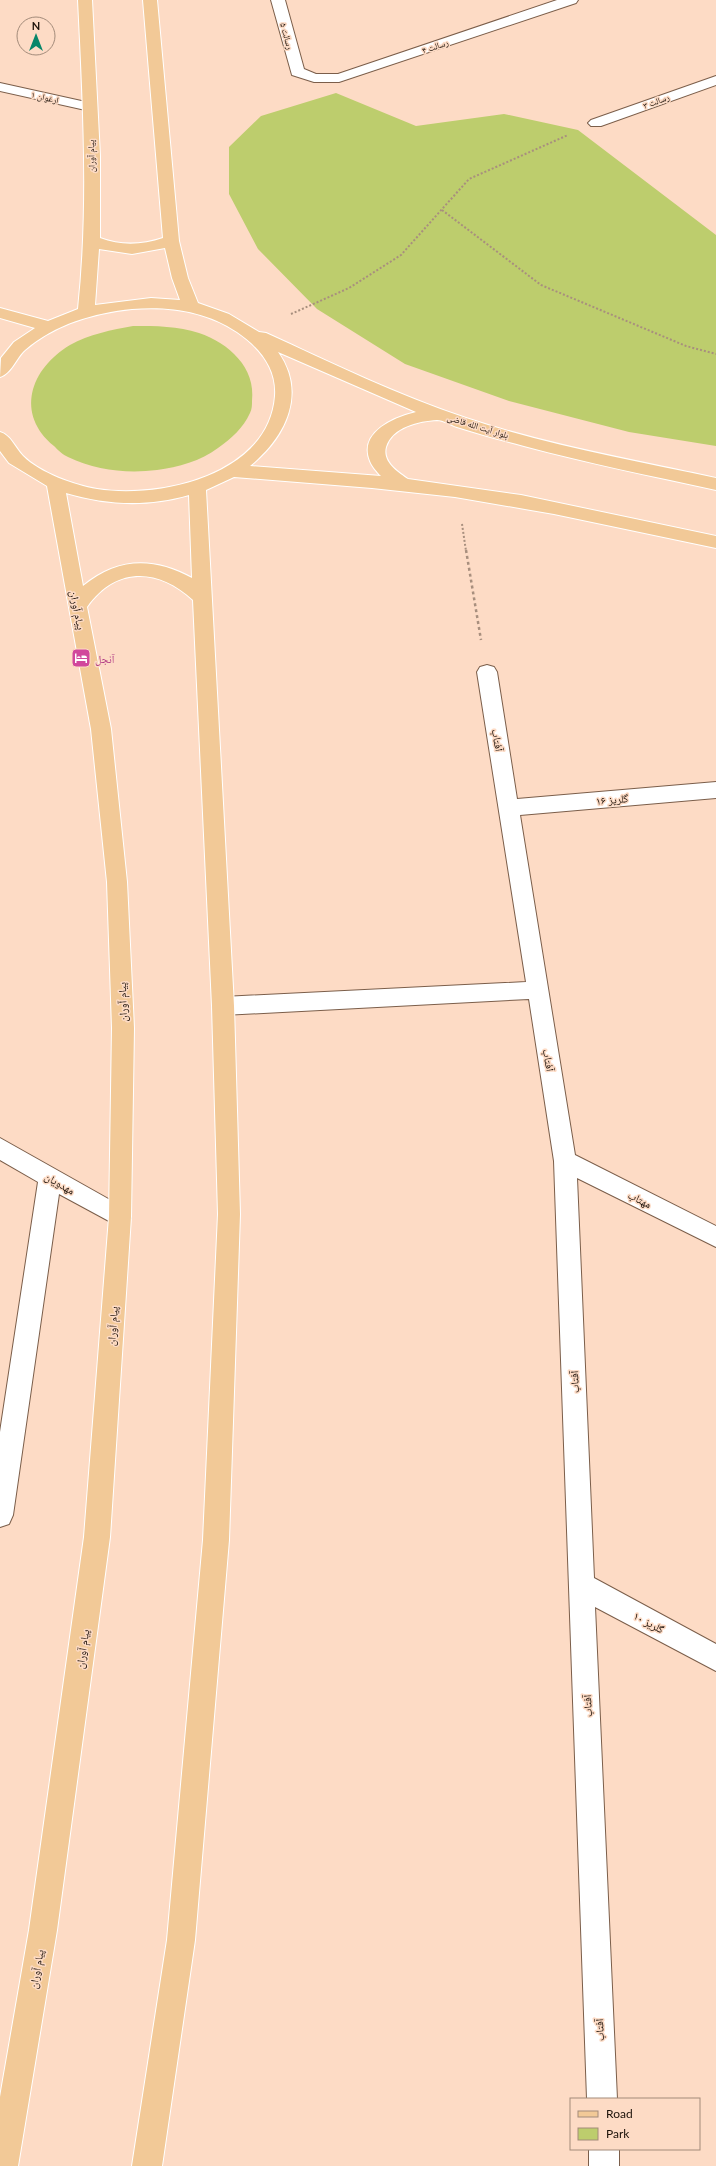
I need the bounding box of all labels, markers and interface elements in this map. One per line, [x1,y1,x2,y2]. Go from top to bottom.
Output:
north arrow [16,16,56,56]
text: N [32,19,40,32]
street label: رسالت ۵ [278,21,296,51]
street label: رسالت ۴ [420,36,450,56]
street label: ارغوان ۱ [30,88,60,106]
street label: رسالت ۳ [641,91,671,111]
street label: پیام آوران [85,139,99,172]
street label: بلوار آیت ‌الله قاضی [446,411,511,441]
street label: پیام آوران [67,589,88,631]
hotel icon: آنجل [70,647,92,669]
place label: آنجل [95,652,115,666]
street label: آفتاب [489,728,506,752]
street label: گلریز ۱۶ [595,791,629,807]
street label: پیام آوران [115,982,130,1022]
street label: آفتاب [540,1048,557,1072]
street label: مهدویان [42,1169,77,1198]
street label: مهتاب [626,1188,654,1211]
street label: پیام آوران [104,1305,121,1346]
street label: آفتاب [567,1370,581,1393]
street label: گلریز ۱۰ [631,1609,667,1636]
street label: پیام آوران [73,1628,92,1670]
street label: آفتاب [580,1694,594,1717]
street label: پیام آوران [26,1948,47,1990]
street label: آفتاب [592,2018,606,2041]
legend [570,2098,700,2150]
text: Road [606,2106,633,2121]
text: Park [606,2126,630,2141]

